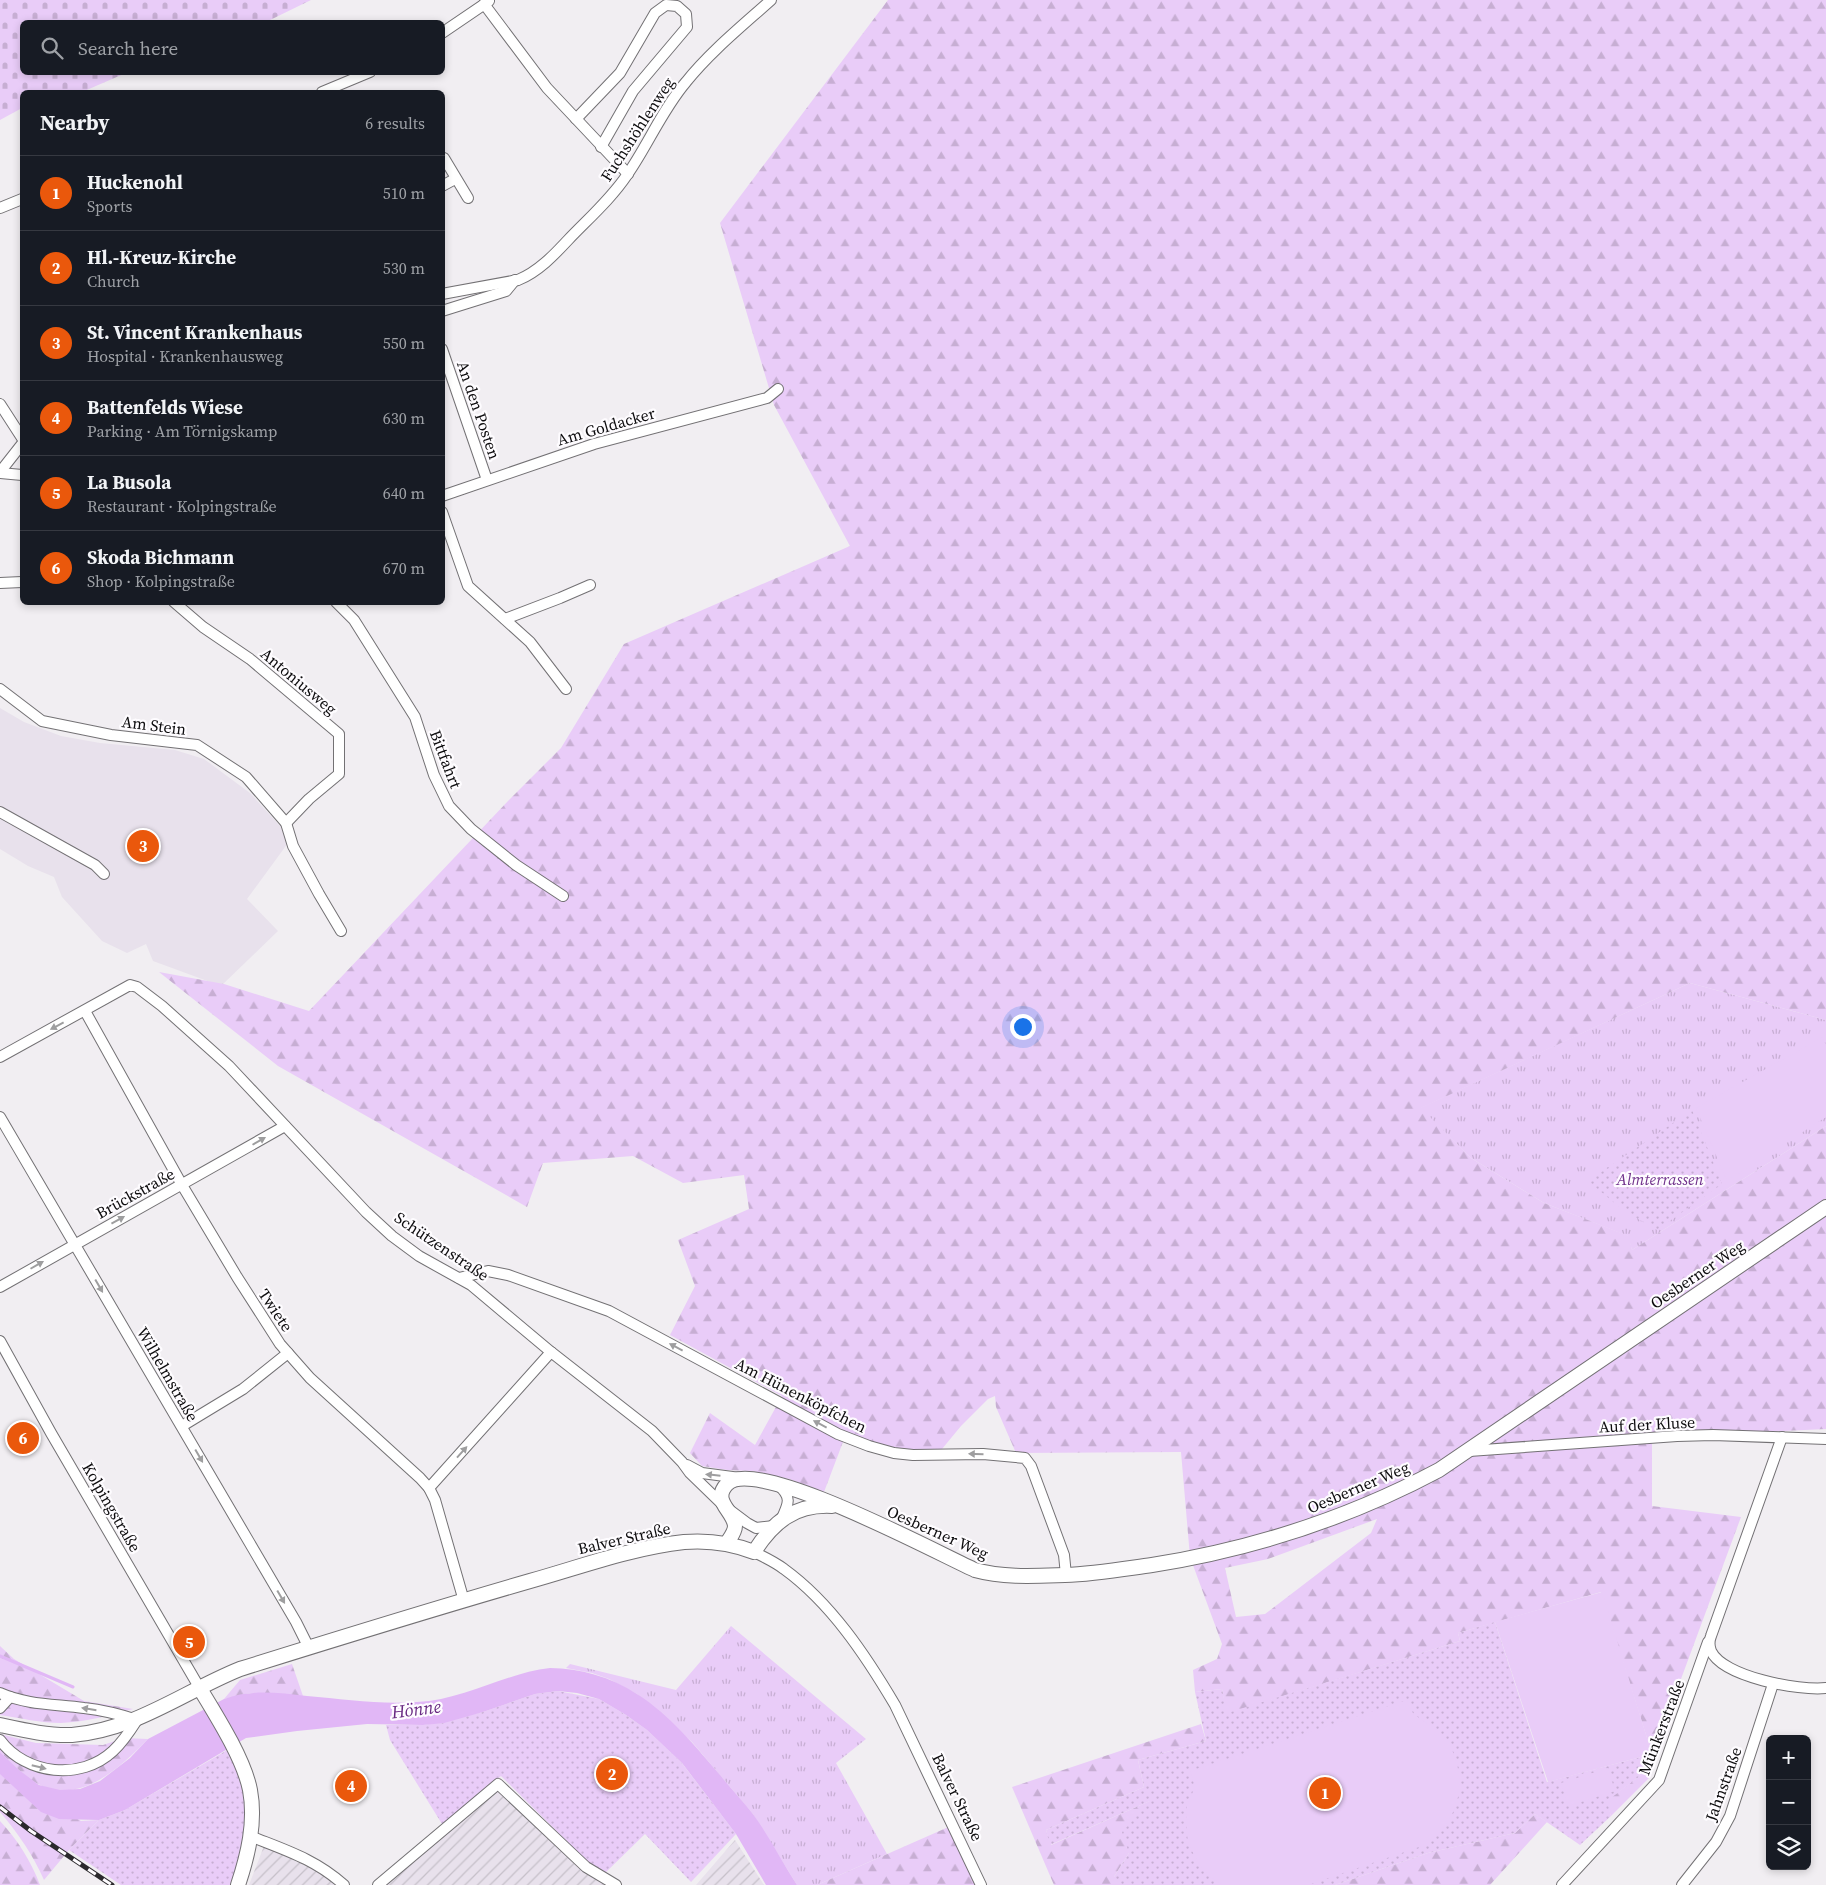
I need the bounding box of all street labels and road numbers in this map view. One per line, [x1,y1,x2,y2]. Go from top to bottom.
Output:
street label: Fuchshöhlenweg [595,72,679,186]
street label: An den Posten [452,358,506,462]
street label: Am Goldacker [554,401,658,451]
street label: Antoniusweg [256,643,342,719]
street label: Am Stein [121,710,188,740]
street label: Bittfahrt [425,727,467,792]
street label: Brückstraße [92,1162,178,1224]
street label: Schützenstraße [390,1206,494,1286]
street label: Oesberner Weg [1646,1234,1748,1314]
street label: Twiete [254,1284,298,1336]
street label: Wilhelmstraße [132,1323,204,1425]
street label: Am Hünenköpfchen [731,1352,871,1438]
street label: Auf der Kluse [1598,1410,1696,1438]
street label: Oesberner Weg [1304,1456,1412,1518]
street label: Kolpingstraße [77,1458,147,1556]
street label: Oesberner Weg [884,1500,992,1564]
street label: Balver Straße [575,1517,673,1559]
street label: Münkerstraße [1633,1676,1689,1778]
street label: Jahnstraße [1699,1744,1747,1825]
street label: Balver Straße [927,1750,989,1844]

